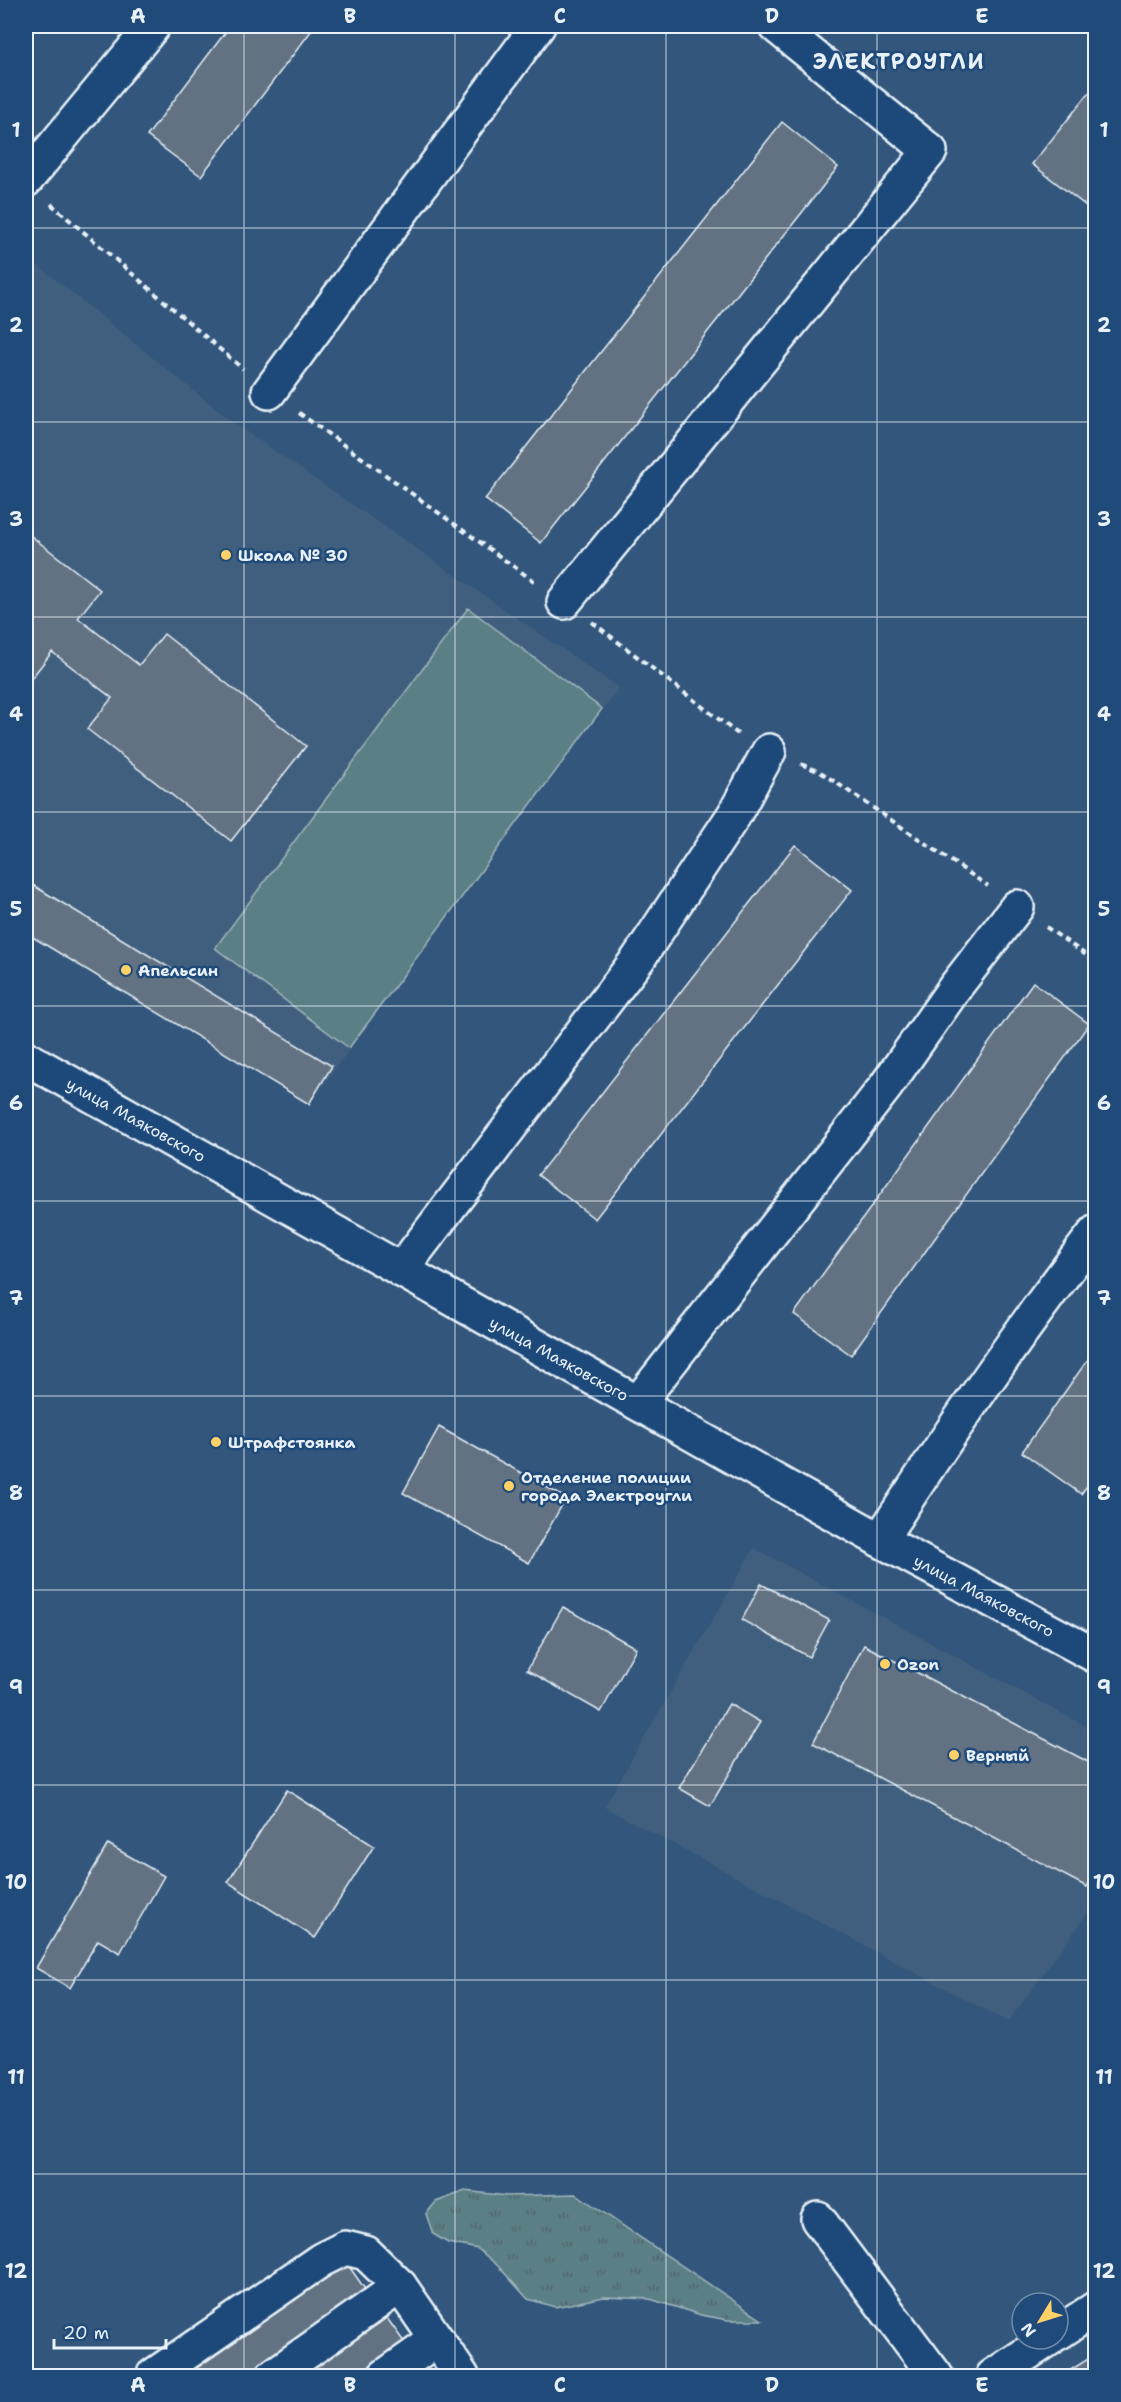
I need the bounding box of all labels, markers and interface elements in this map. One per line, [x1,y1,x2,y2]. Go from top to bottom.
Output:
text: A [130,3,146,29]
text: B [344,3,356,29]
text: C [554,3,566,29]
text: D [765,3,779,29]
text: E [975,3,989,29]
district label: ЭЛЕКТРОУГЛИ [813,47,985,76]
text: 1 [11,117,21,143]
text: 1 [1099,117,1109,143]
text: 2 [9,312,23,338]
text: 2 [1097,312,1111,338]
text: 3 [9,506,23,532]
text: 3 [1097,506,1111,532]
place label: Школа № 30 [238,545,348,566]
marker: Школа № 30 [219,548,233,562]
text: 4 [9,701,23,727]
text: 4 [1097,701,1111,727]
text: 5 [10,896,22,922]
text: 5 [1098,896,1110,922]
place label: Апельсин [138,960,218,981]
marker: Апельсин [119,963,133,977]
street label: улица Маяковского [63,1073,209,1167]
text: 6 [9,1090,23,1116]
text: 6 [1097,1090,1111,1116]
text: 7 [9,1285,23,1311]
text: 7 [1097,1285,1111,1311]
street label: улица Маяковского [486,1312,632,1406]
place label: Штрафстоянка [228,1432,356,1453]
marker: Штрафстоянка [209,1435,223,1449]
place label: Отделение полиции города Электроугли [521,1467,692,1506]
marker: Отделение полиции города Электроугли [502,1479,516,1493]
text: 8 [9,1480,23,1506]
text: 8 [1097,1480,1111,1506]
street label: улица Маяковского [910,1550,1058,1642]
place label: Ozon [897,1654,940,1675]
marker: Ozon [878,1657,892,1671]
text: 9 [9,1674,23,1700]
text: 9 [1097,1674,1111,1700]
place label: Верный [966,1745,1029,1766]
marker: Верный [947,1748,961,1762]
text: 10 [5,1869,27,1895]
text: 10 [1093,1869,1115,1895]
text: 11 [7,2064,25,2090]
text: 11 [1095,2064,1113,2090]
text: 12 [5,2258,27,2284]
text: 12 [1093,2258,1115,2284]
north arrow [1010,2291,1070,2351]
scale bar [54,2312,166,2350]
text: N [1016,2318,1041,2341]
text: 20 m [63,2321,109,2345]
text: A [130,2372,146,2398]
text: B [344,2372,356,2398]
text: C [554,2372,566,2398]
text: D [765,2372,779,2398]
text: E [975,2372,989,2398]

